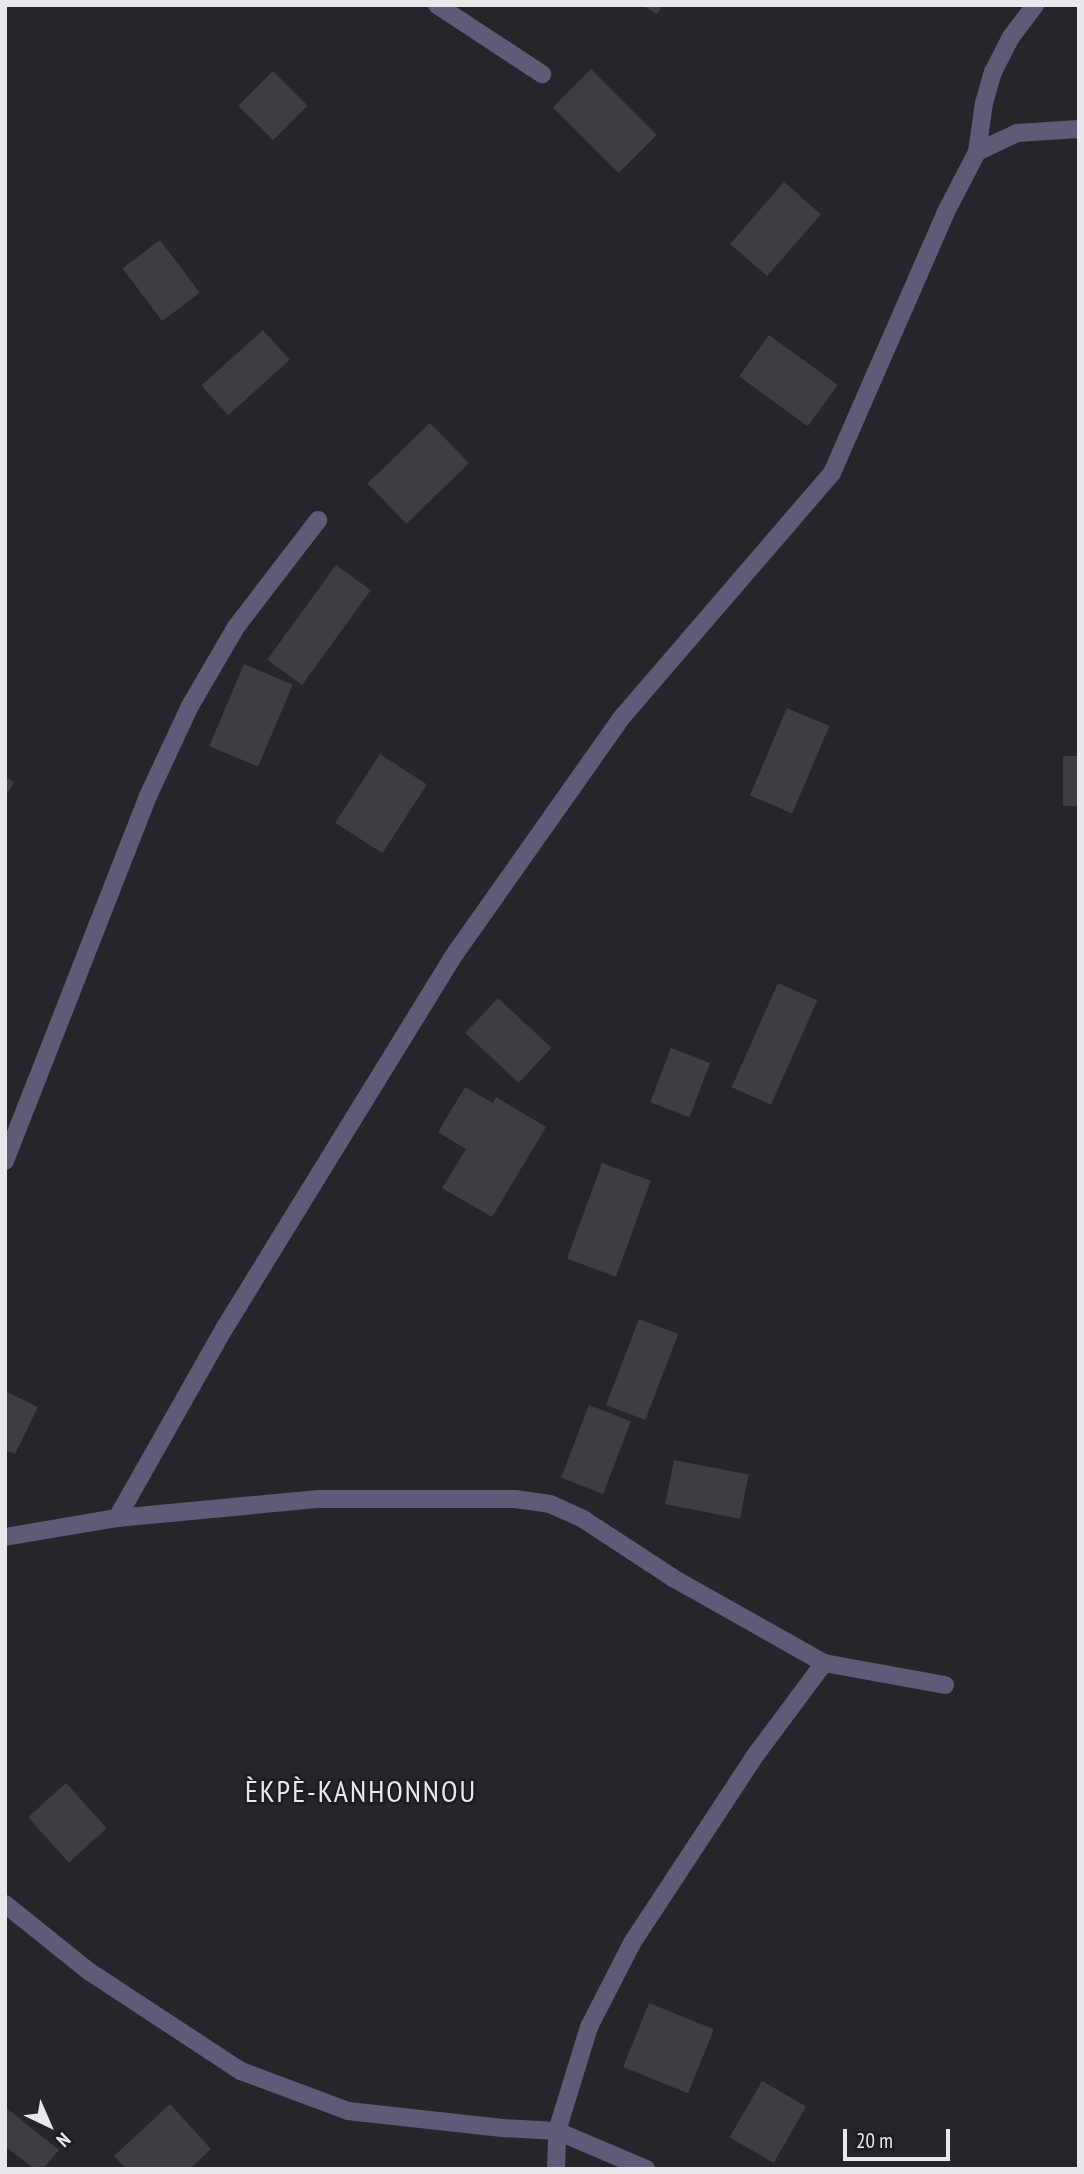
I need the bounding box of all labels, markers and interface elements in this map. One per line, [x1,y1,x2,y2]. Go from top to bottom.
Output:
district label: ÈKPÈ-KANHONNOU [247,1773,475,1809]
north arrow [14,2090,84,2160]
scale bar [846,2114,953,2158]
text: 20 m [856,2127,893,2154]
text: N [52,2128,76,2152]

